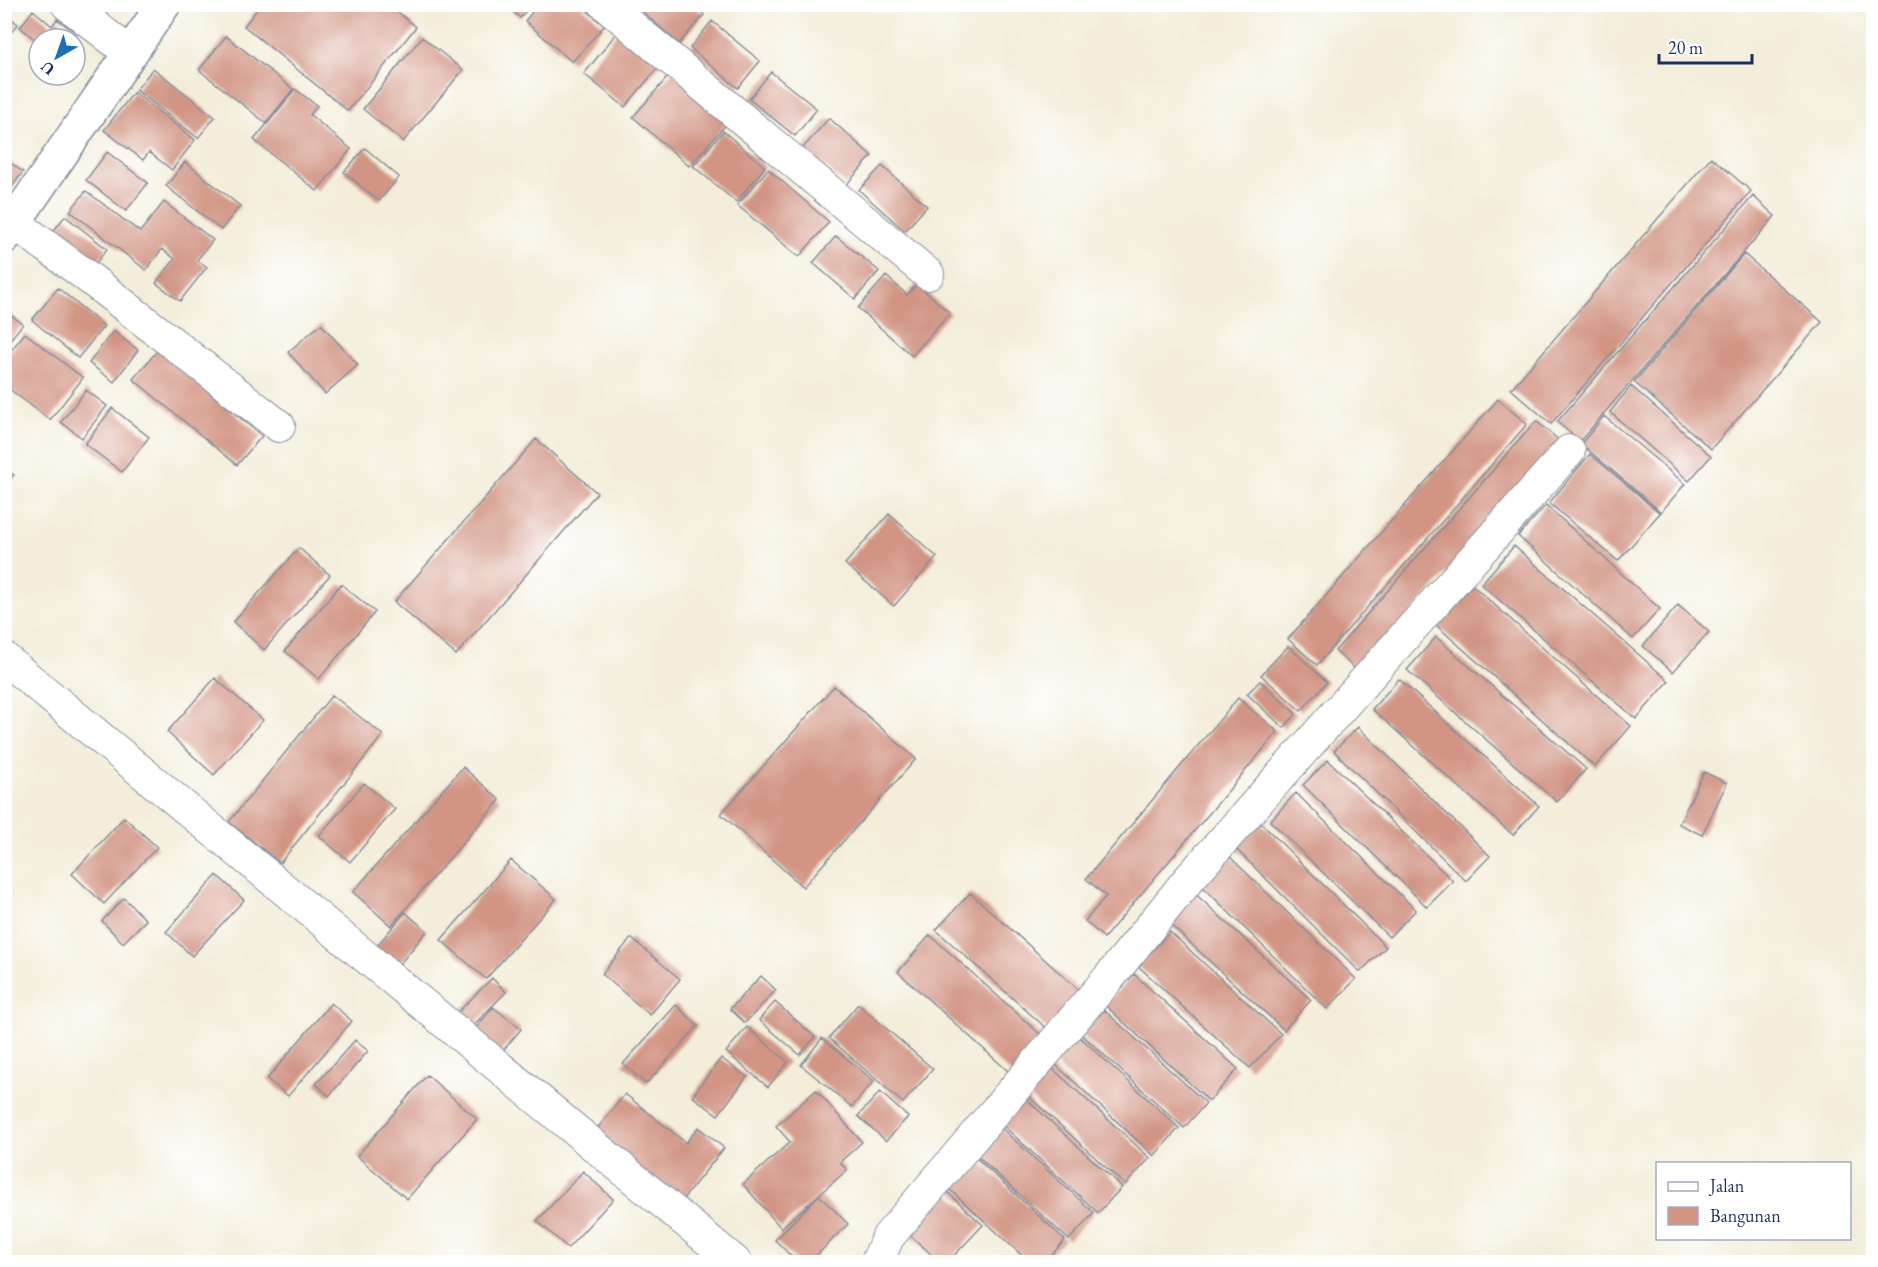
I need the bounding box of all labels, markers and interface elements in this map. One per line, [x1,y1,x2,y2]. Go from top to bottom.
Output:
north arrow [27,27,87,87]
scale bar [1659,27,1752,65]
text: 20 m [1668,36,1703,59]
text: U [36,56,59,80]
legend [1656,1162,1851,1240]
text: Jalan [1708,1174,1745,1197]
text: Bangunan [1710,1204,1781,1227]

